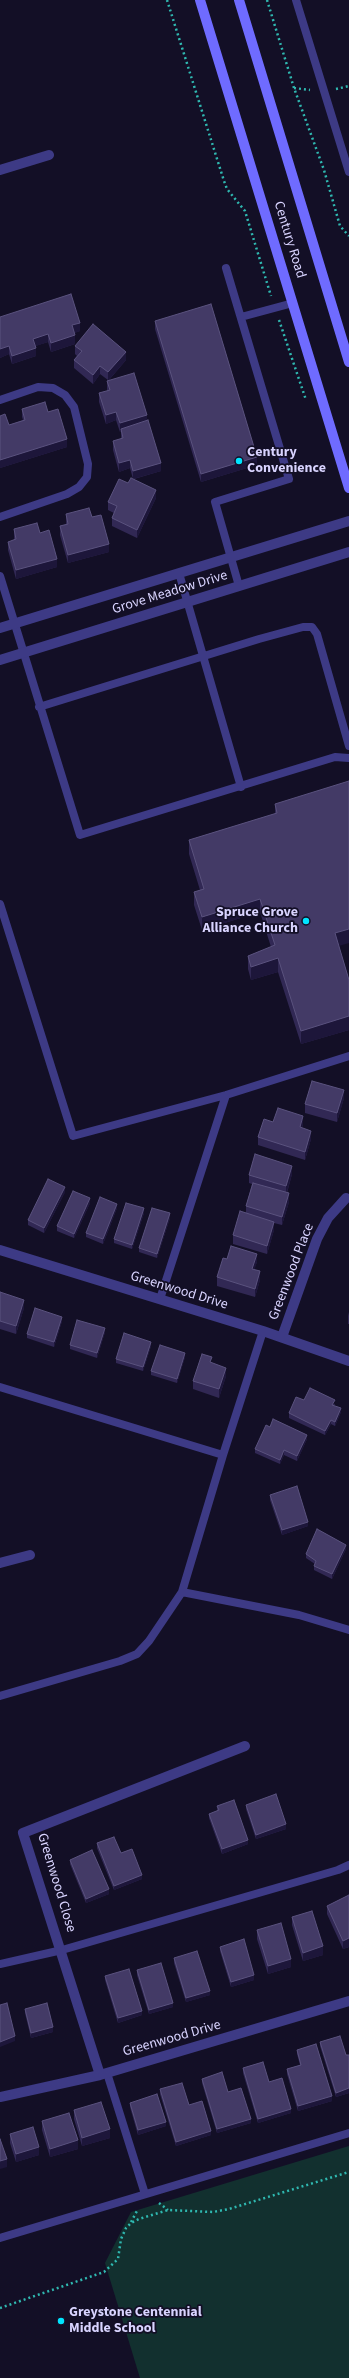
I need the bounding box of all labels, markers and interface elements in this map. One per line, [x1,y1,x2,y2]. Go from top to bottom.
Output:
street label: Century Road [269,200,309,280]
place label: Century Convenience [247,445,326,478]
marker: Century Convenience [234,456,244,466]
street label: Grove Meadow Drive [110,567,230,619]
place label: Spruce Grove Alliance Church [202,905,298,938]
marker: Spruce Grove Alliance Church [301,916,311,926]
street label: Greenwood Place [266,1221,318,1323]
street label: Greenwood Drive [128,1268,230,1314]
street label: Greenwood Close [33,1831,79,1935]
street label: Greenwood Drive [121,2017,223,2061]
place label: Greystone Centennial Middle School [69,2305,202,2338]
marker: Greystone Centennial Middle School [56,2316,66,2326]

